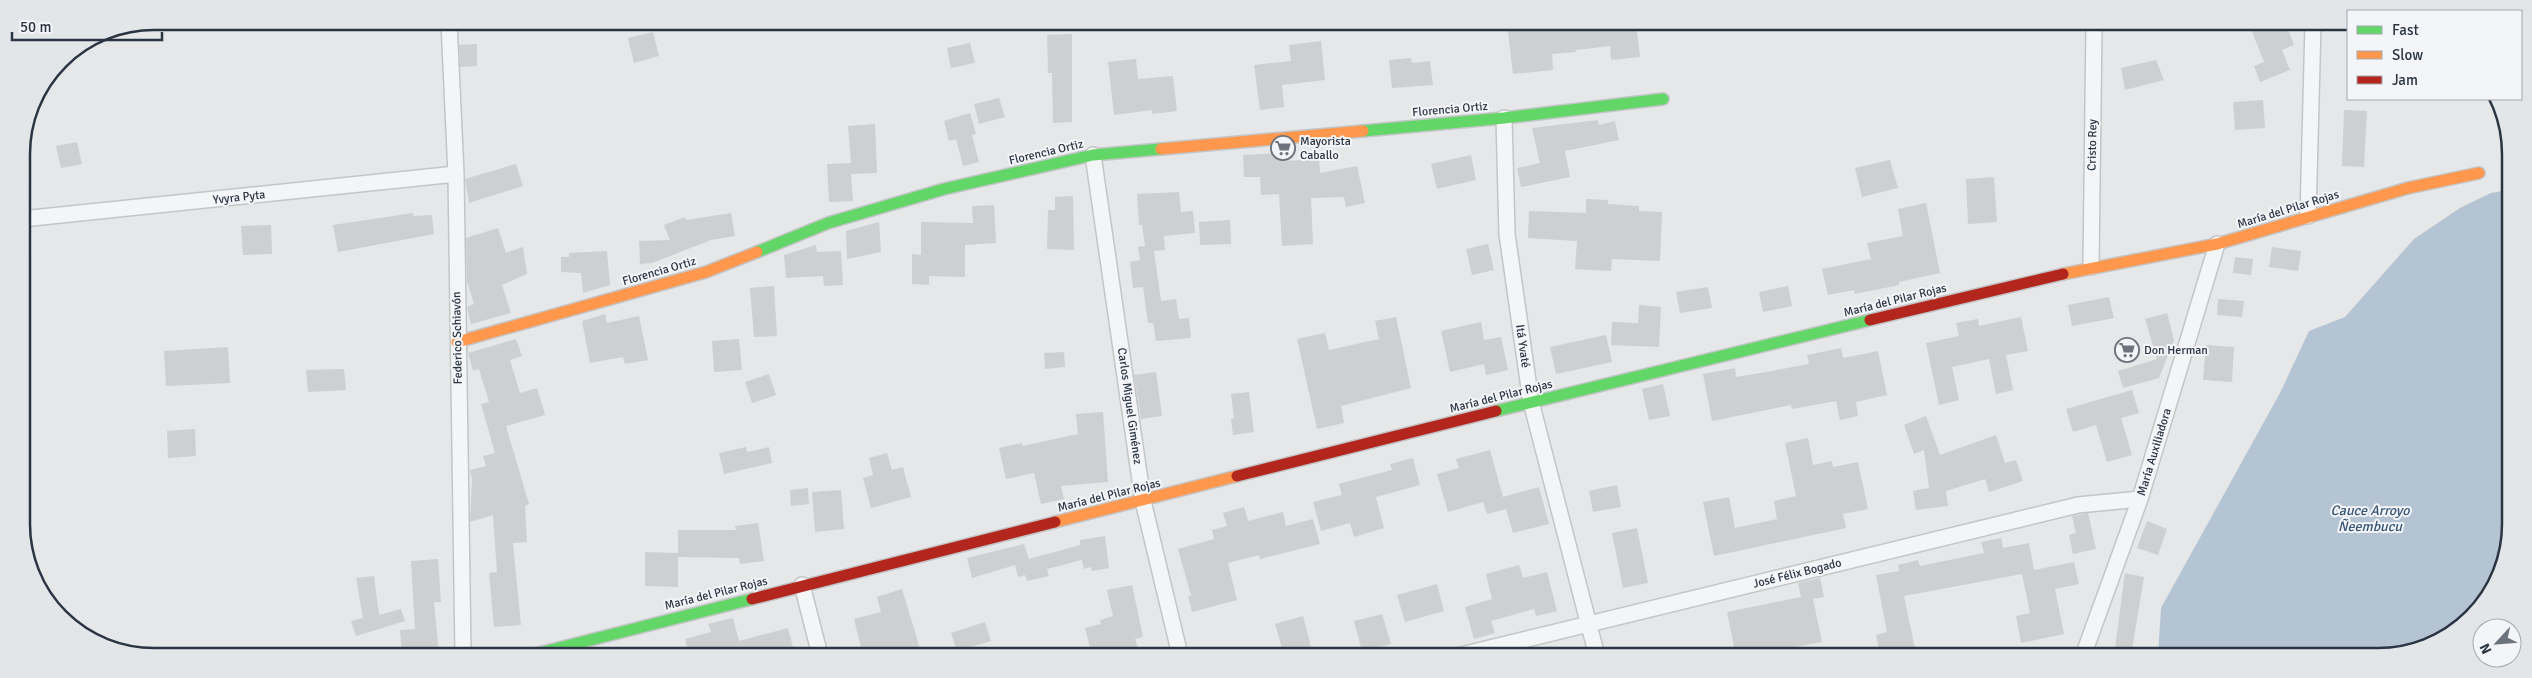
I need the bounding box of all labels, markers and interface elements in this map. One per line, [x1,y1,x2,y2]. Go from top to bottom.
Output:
scale bar [12,10,162,42]
legend [2347,10,2522,100]
text: 50 m [20,18,51,36]
text: Fast [2392,21,2419,39]
text: Slow [2392,46,2423,64]
text: Jam [2392,71,2418,89]
street label: Florencia Ortiz [1412,99,1488,120]
street label: Cristo Rey [2085,119,2100,171]
place label: Mayorista Caballo [1300,134,1351,163]
supermarket icon: Mayorista Caballo [1270,135,1296,161]
street label: Florencia Ortiz [1007,137,1085,168]
street label: Yvyra Pyta [212,187,266,208]
street label: María del Pilar Rojas [2235,187,2341,232]
street label: Florencia Ortiz [621,254,698,289]
street label: María del Pilar Rojas [1842,280,1948,321]
street label: Federico Schiavón [449,292,466,384]
street label: Itá Yvaté [1512,323,1533,369]
supermarket icon: Don Herman [2114,337,2140,363]
place label: Don Herman [2144,343,2208,358]
street label: Carlos Miguel Giménez [1114,347,1145,465]
street label: María del Pilar Rojas [1448,376,1554,417]
street label: María Auxiliadora [2134,407,2175,498]
street label: María del Pilar Rojas [1056,475,1162,516]
water label: Cauce Arroyo Ñeembucu [2330,502,2410,535]
street label: José Félix Bogado [1751,555,1843,592]
street label: María del Pilar Rojas [663,573,769,614]
north arrow [2472,618,2522,668]
text: N [2476,640,2496,657]

